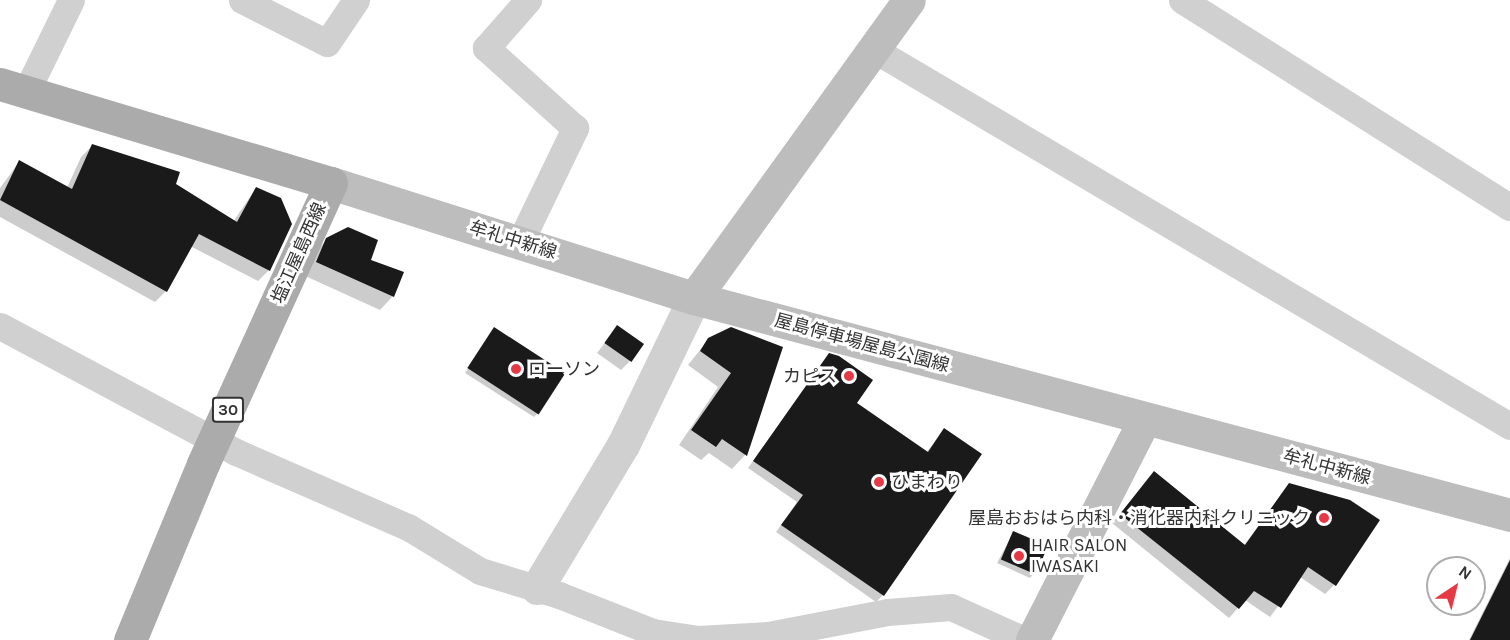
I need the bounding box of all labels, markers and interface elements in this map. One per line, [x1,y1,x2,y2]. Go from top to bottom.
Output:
street label: 塩江屋島西線 [267,199,331,307]
street label: 牟礼中新線 [467,217,559,263]
street label: 屋島停車場屋島公園線 [772,309,952,377]
place label: ローソン [528,358,600,380]
marker: ローソン [509,362,523,376]
place label: カピス [783,365,837,387]
marker: カピス [842,369,856,383]
road number: 30 [212,397,244,423]
street label: 牟礼中新線 [1281,445,1373,489]
place label: ひまわり [891,471,963,493]
marker: ひまわり [872,475,886,489]
place label: 屋島おおはら内科・消化器内科クリニック [968,507,1310,529]
marker: 屋島おおはら内科・消化器内科クリニック [1315,509,1333,527]
place label: HAIR SALON IWASAKI [1031,535,1127,578]
marker: HAIR SALON IWASAKI [1012,549,1026,563]
north arrow [1426,556,1486,616]
text: N [1455,561,1476,584]

